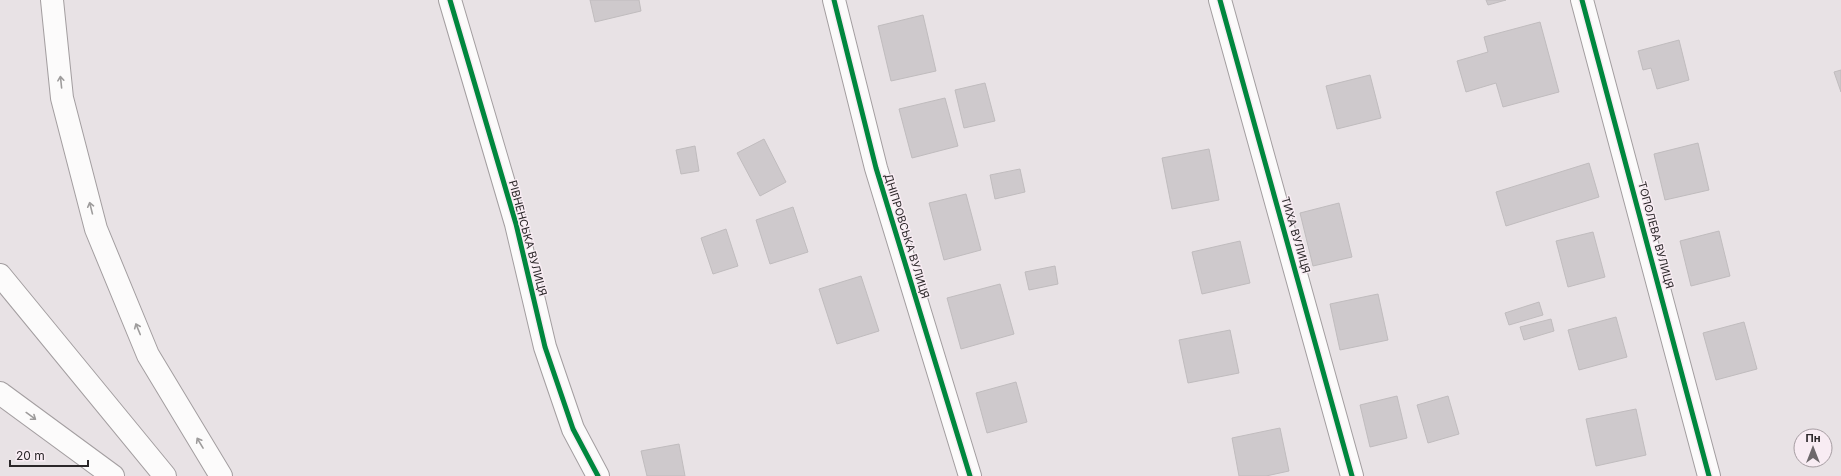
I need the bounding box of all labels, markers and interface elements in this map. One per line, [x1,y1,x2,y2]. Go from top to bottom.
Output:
one-way arrow [57,76,64,89]
street label: ДНІПРОВСЬКА ВУЛИЦЯ [881,172,933,300]
street label: РІВНЕНСЬКА ВУЛИЦЯ [506,179,550,297]
street label: ТОПОЛЕВА ВУЛИЦЯ [1635,180,1677,290]
street label: ТИХА ВУЛИЦЯ [1278,195,1314,275]
one-way arrow [86,202,94,215]
one-way arrow [133,324,141,336]
one-way arrow [26,412,37,420]
north arrow [1793,428,1833,468]
text: Пн [1805,431,1821,445]
one-way arrow [196,437,204,449]
scale bar [10,442,88,468]
text: 20 m [16,448,45,463]

